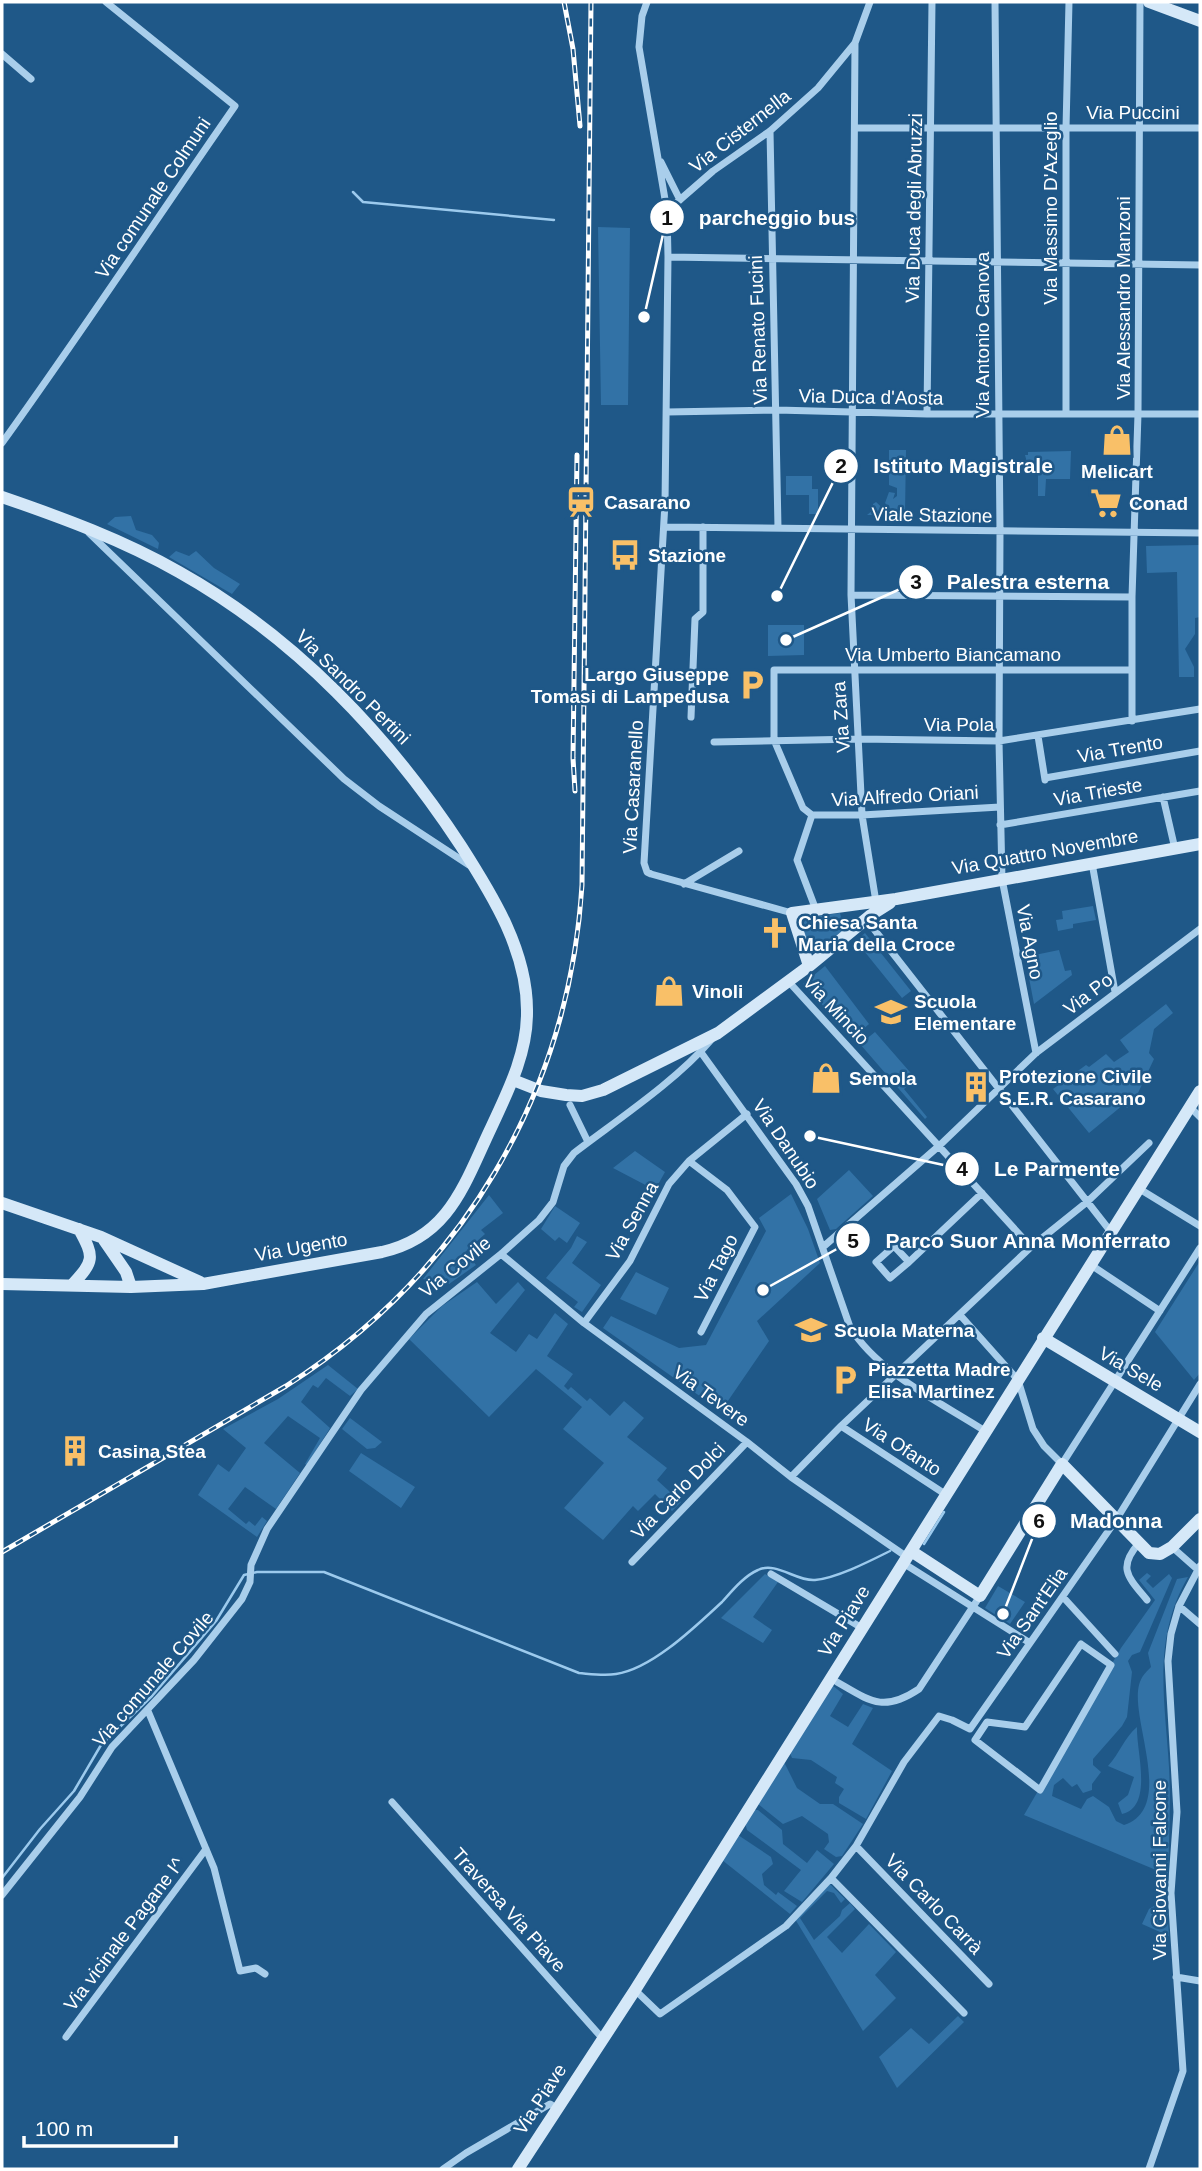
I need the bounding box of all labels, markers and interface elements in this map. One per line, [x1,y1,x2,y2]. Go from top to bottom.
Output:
street label: Via Cisternella [685,85,795,177]
street label: Via Puccini [1086,102,1180,123]
street label: Via Massimo D'Azeglio [1040,111,1061,305]
street label: Via comunale Colmuni [91,113,215,283]
street label: Via Duca degli Abruzzi [902,113,926,303]
callout: parcheggio bus [650,196,869,238]
street label: Via Alessandro Manzoni [1113,196,1134,400]
text: 1 [661,206,673,229]
text: parcheggio bus [699,206,855,229]
street label: Via Antonio Canova [972,251,993,418]
street label: Via Renato Fucini [745,255,771,405]
street label: Via Duca d'Aosta [798,385,944,409]
shop icon: Melicart [1100,423,1134,457]
callout: Istituto Magistrale [824,445,1067,487]
text: 2 [835,454,847,477]
text: Istituto Magistrale [873,454,1053,477]
place label: Melicart [1081,461,1154,482]
station icon: Casarano [564,485,598,519]
supermarket icon: Conad [1089,486,1123,520]
place label: Casarano [604,492,691,513]
place label: Conad [1129,493,1188,514]
street label: Viale Stazione [871,503,993,527]
bus stop icon: Stazione [608,538,642,572]
place label: Stazione [648,545,726,566]
callout: Palestra esterna [898,561,1123,603]
text: 3 [910,570,922,593]
text: Palestra esterna [947,570,1109,593]
street label: Via Sandro Pertini [292,626,414,748]
street label: Via Umberto Biancamano [845,644,1061,665]
place label: Largo Giuseppe Tomasi di Lampedusa [531,664,729,707]
parking icon: Largo Giuseppe Tomasi di Lampedusa [735,668,769,702]
street label: Via Zara [828,680,854,753]
street label: Via Pola [924,714,995,735]
street label: Via Casaranello [619,720,647,854]
street label: Via Trento [1076,731,1164,767]
street label: Via Trieste [1052,774,1144,810]
street label: Via Alfredo Oriani [831,782,979,810]
street label: Via Quattro Novembre [950,825,1140,879]
street label: Via Agno [1012,903,1048,981]
place label: Chiesa Santa Maria della Croce [798,912,955,955]
church icon: Chiesa Santa Maria della Croce [758,916,792,950]
street label: Via Po [1059,969,1117,1019]
street label: Via Mincio [799,971,873,1049]
shop icon: Vinoli [652,974,686,1008]
place label: Vinoli [692,981,743,1002]
place label: Scuola Elementare [914,991,1016,1034]
school or university icon: Scuola Elementare [874,995,908,1029]
shop icon: Semola [809,1061,843,1095]
place label: Protezione Civile S.E.R. Casarano [999,1066,1152,1109]
place label: Semola [849,1068,917,1089]
building icon: Protezione Civile S.E.R. Casarano [959,1070,993,1104]
street label: Via Danubio [748,1095,824,1193]
callout: Le Parmente [945,1148,1134,1190]
text: 4 [956,1157,968,1180]
text: Le Parmente [994,1157,1120,1180]
street label: Via Senna [602,1177,663,1264]
callout: Parco Suor Anna Monferrato [836,1219,1185,1261]
street label: Via Ugento [253,1229,349,1265]
text: 5 [847,1229,859,1252]
text: Parco Suor Anna Monferrato [885,1229,1171,1252]
street label: Via Tago [690,1231,742,1305]
street label: Via Covile [415,1232,495,1302]
school or university icon: Scuola Materna [794,1313,828,1347]
place label: Scuola Materna [834,1320,975,1341]
street label: Via Sele [1095,1342,1167,1396]
place label: Piazzetta Madre Elisa Martinez [868,1359,1011,1402]
street label: Via Tevere [669,1361,753,1431]
parking icon: Piazzetta Madre Elisa Martinez [828,1363,862,1397]
street label: Via Ofanto [859,1414,945,1480]
building icon: Casina Stea [58,1434,92,1468]
street label: Via Carlo Dolci [627,1439,729,1543]
place label: Casina Stea [98,1441,206,1462]
callout: Madonna [1021,1500,1176,1542]
text: 6 [1033,1509,1045,1532]
text: Madonna [1070,1509,1162,1532]
street label: Via Sant'Elia [993,1563,1071,1663]
street label: Via Piave [814,1582,874,1660]
street label: Via comunale Covile [88,1607,218,1751]
street label: Via Giovanni Falcone [1149,1780,1170,1960]
street label: Traversa Via Piave [448,1844,570,1976]
street label: Via Carlo Carrà [881,1850,987,1959]
street label: Via vicinale Pagane I^ [60,1853,188,2015]
street label: Via Piave [509,2060,571,2138]
scale bar [24,2104,177,2148]
text: 100 m [35,2117,93,2140]

